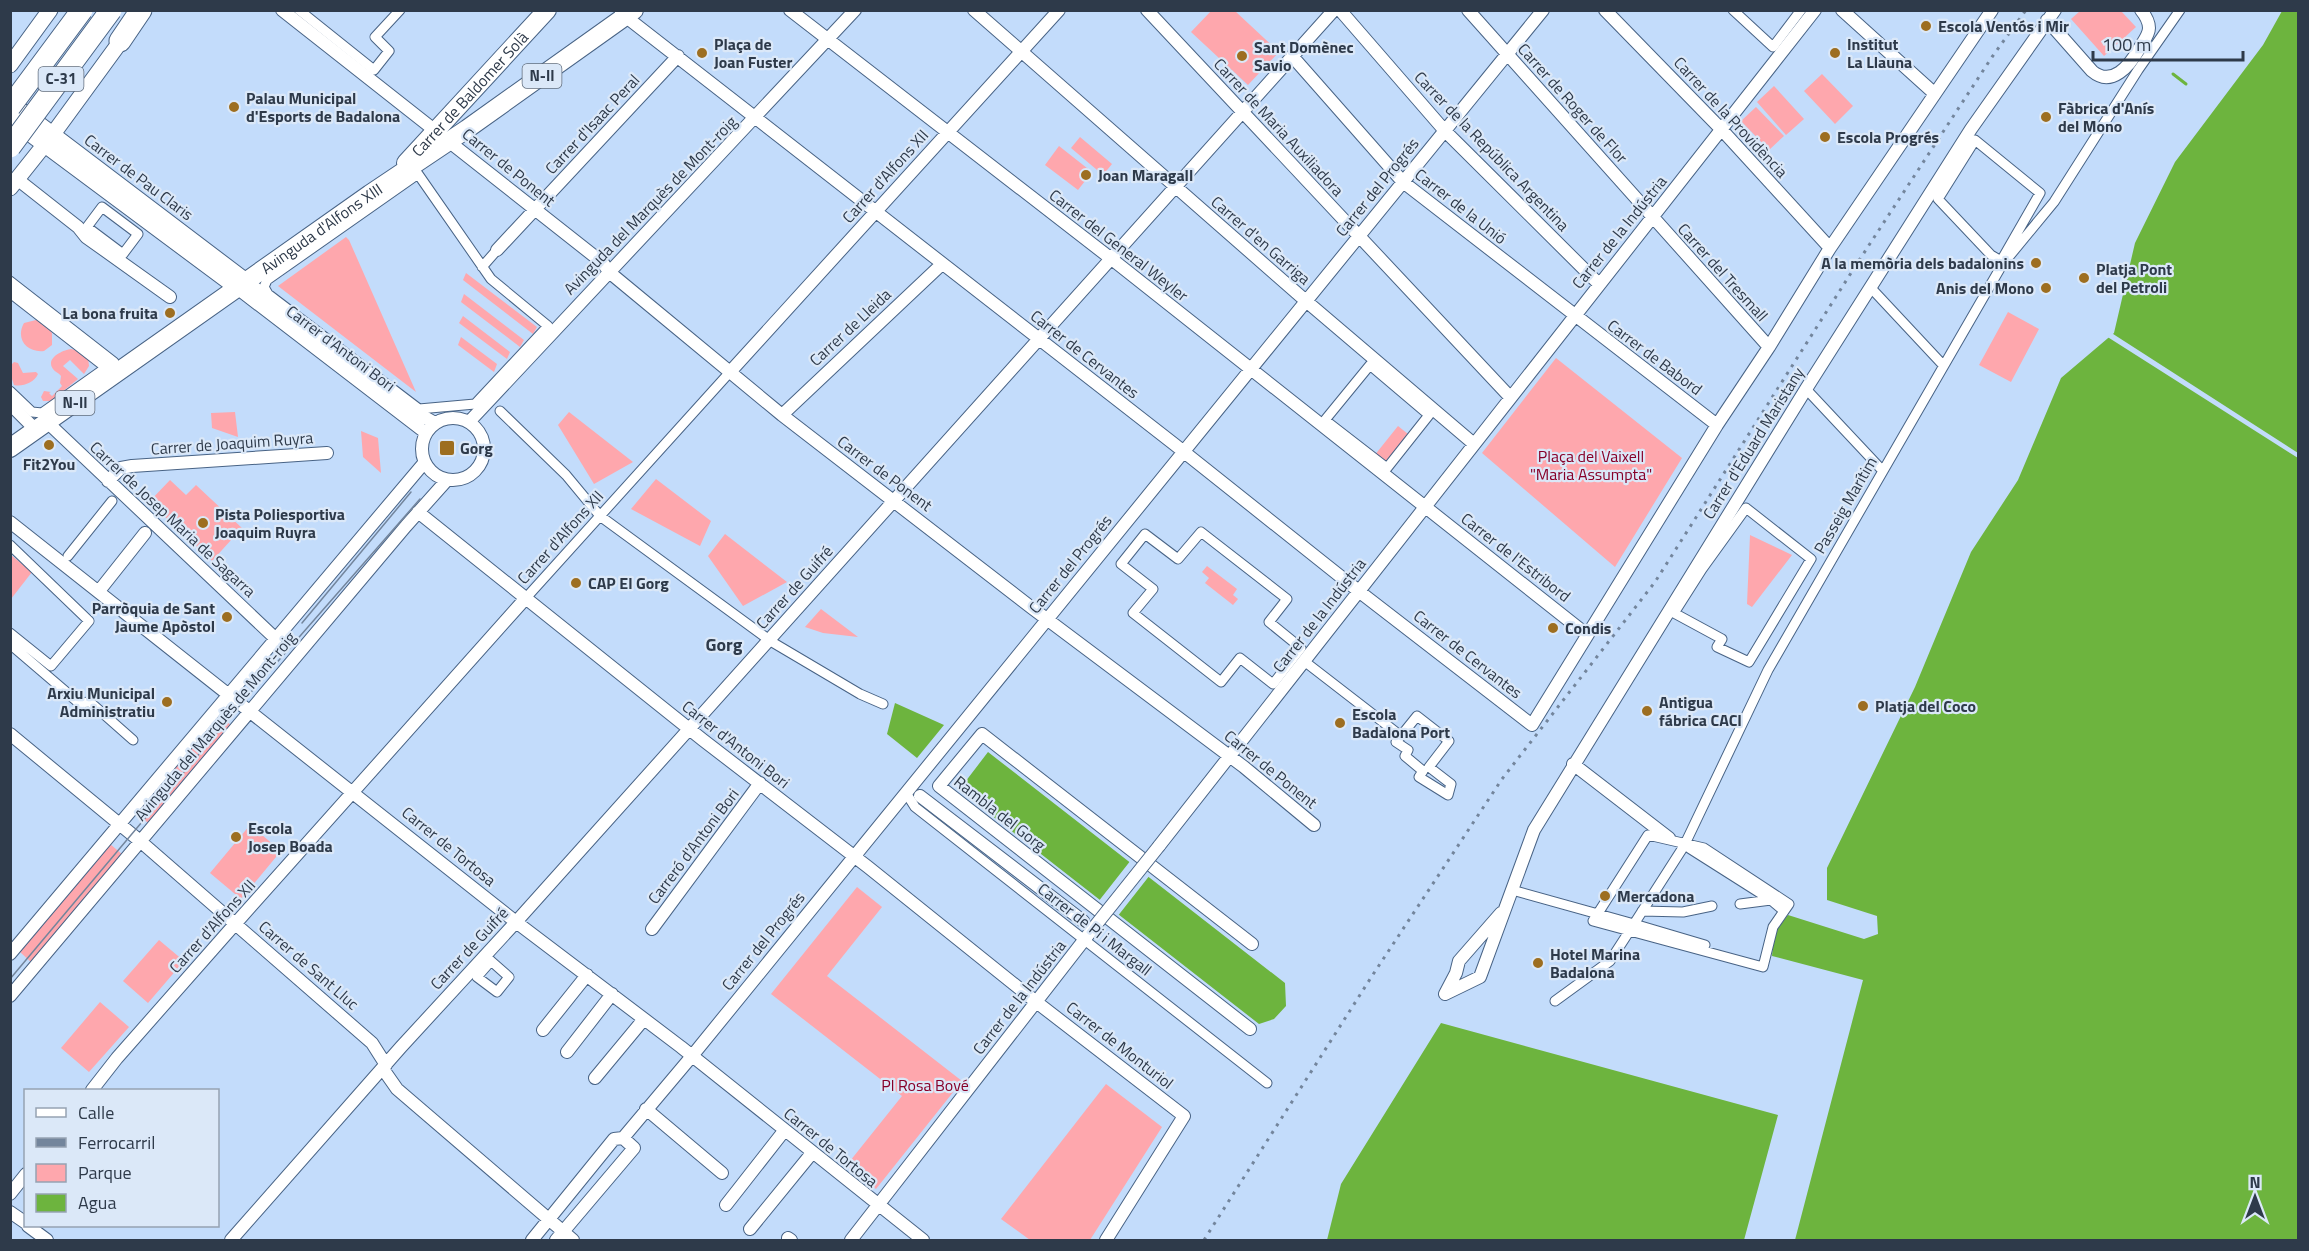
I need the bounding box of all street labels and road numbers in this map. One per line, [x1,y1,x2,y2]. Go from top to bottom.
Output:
street label: Carrer de Baldomer Solà [406,26,534,162]
street label: Carrer de Roger de Flor [1512,38,1634,169]
street label: Carrer de la Providència [1668,51,1794,183]
street label: Carrer de Maria Auxiliadora [1208,53,1350,201]
road number: N-II [522,64,562,88]
street label: Carrer de la República Argentina [1409,66,1575,236]
road number: C-31 [38,67,84,91]
street label: Carrer d'Isaac Peral [539,69,645,179]
street label: Avinguda del Marquès de Mont-roig [558,110,742,300]
street label: Carrer de Ponent [457,122,561,212]
street label: Carrer d'Alfons XII [836,124,934,228]
street label: Carrer de Pau Claris [79,128,199,226]
street label: Carrer del Progrés [1330,132,1424,242]
street label: Carrer de la Unió [1410,162,1512,250]
street label: Carrer de la Indústria [1566,170,1672,294]
street label: Avinguda d'Alfons XIII [256,177,387,280]
street label: Carrer del General Weyler [1044,183,1194,307]
street label: Carrer d'en Garriga [1206,190,1316,290]
street label: Carrer del Tresmall [1672,217,1774,327]
street label: Carrer de Lleida [804,283,896,371]
street label: Carrer d'Antoni Bori [281,299,401,397]
street label: Carrer de Cervantes [1025,304,1145,404]
street label: Carrer de Babord [1603,313,1707,401]
street label: Carrer d'Eduard Maristany [1696,362,1810,524]
road number: N-II [56,391,94,415]
street label: Carrer de Joaquim Ruyra [150,425,314,461]
street label: Carrer de Ponent [832,429,938,517]
street label: Carrer de Josep Maria de Sagarra [85,435,261,603]
street label: Passeig Marítim [1807,452,1883,558]
street label: Carrer d'Alfons XII [511,485,609,589]
street label: Carrer de l'Estribord [1456,506,1576,608]
street label: Carrer del Progrés [1023,509,1117,619]
street label: Carrer de Guifré [750,540,838,634]
street label: Carrer de la Indústria [1267,553,1371,677]
street label: Carrer de Cervantes [1408,604,1528,704]
street label: Avinguda del Marquès de Mont-roig [129,626,301,826]
street label: Carrer d'Antoni Bori [677,694,795,794]
street label: Carrer de Ponent [1219,724,1323,814]
street label: Rambla del Gorg [949,769,1051,857]
street label: Carreró d'Antoni Bori [642,783,744,909]
street label: Carrer de Tortosa [397,800,501,892]
street label: Carrer d'Alfons XII [163,874,261,978]
street label: Carrer de Pi i Margall [1033,877,1157,981]
street label: Carrer del Progrés [716,886,810,996]
street label: Carrer de Guifré [424,901,514,995]
street label: Carrer de Sant Lluc [254,915,364,1015]
street label: Carrer de la Indústria [967,935,1071,1059]
street label: Carrer de Monturiol [1061,995,1179,1095]
street label: Carrer de Tortosa [779,1101,883,1193]

